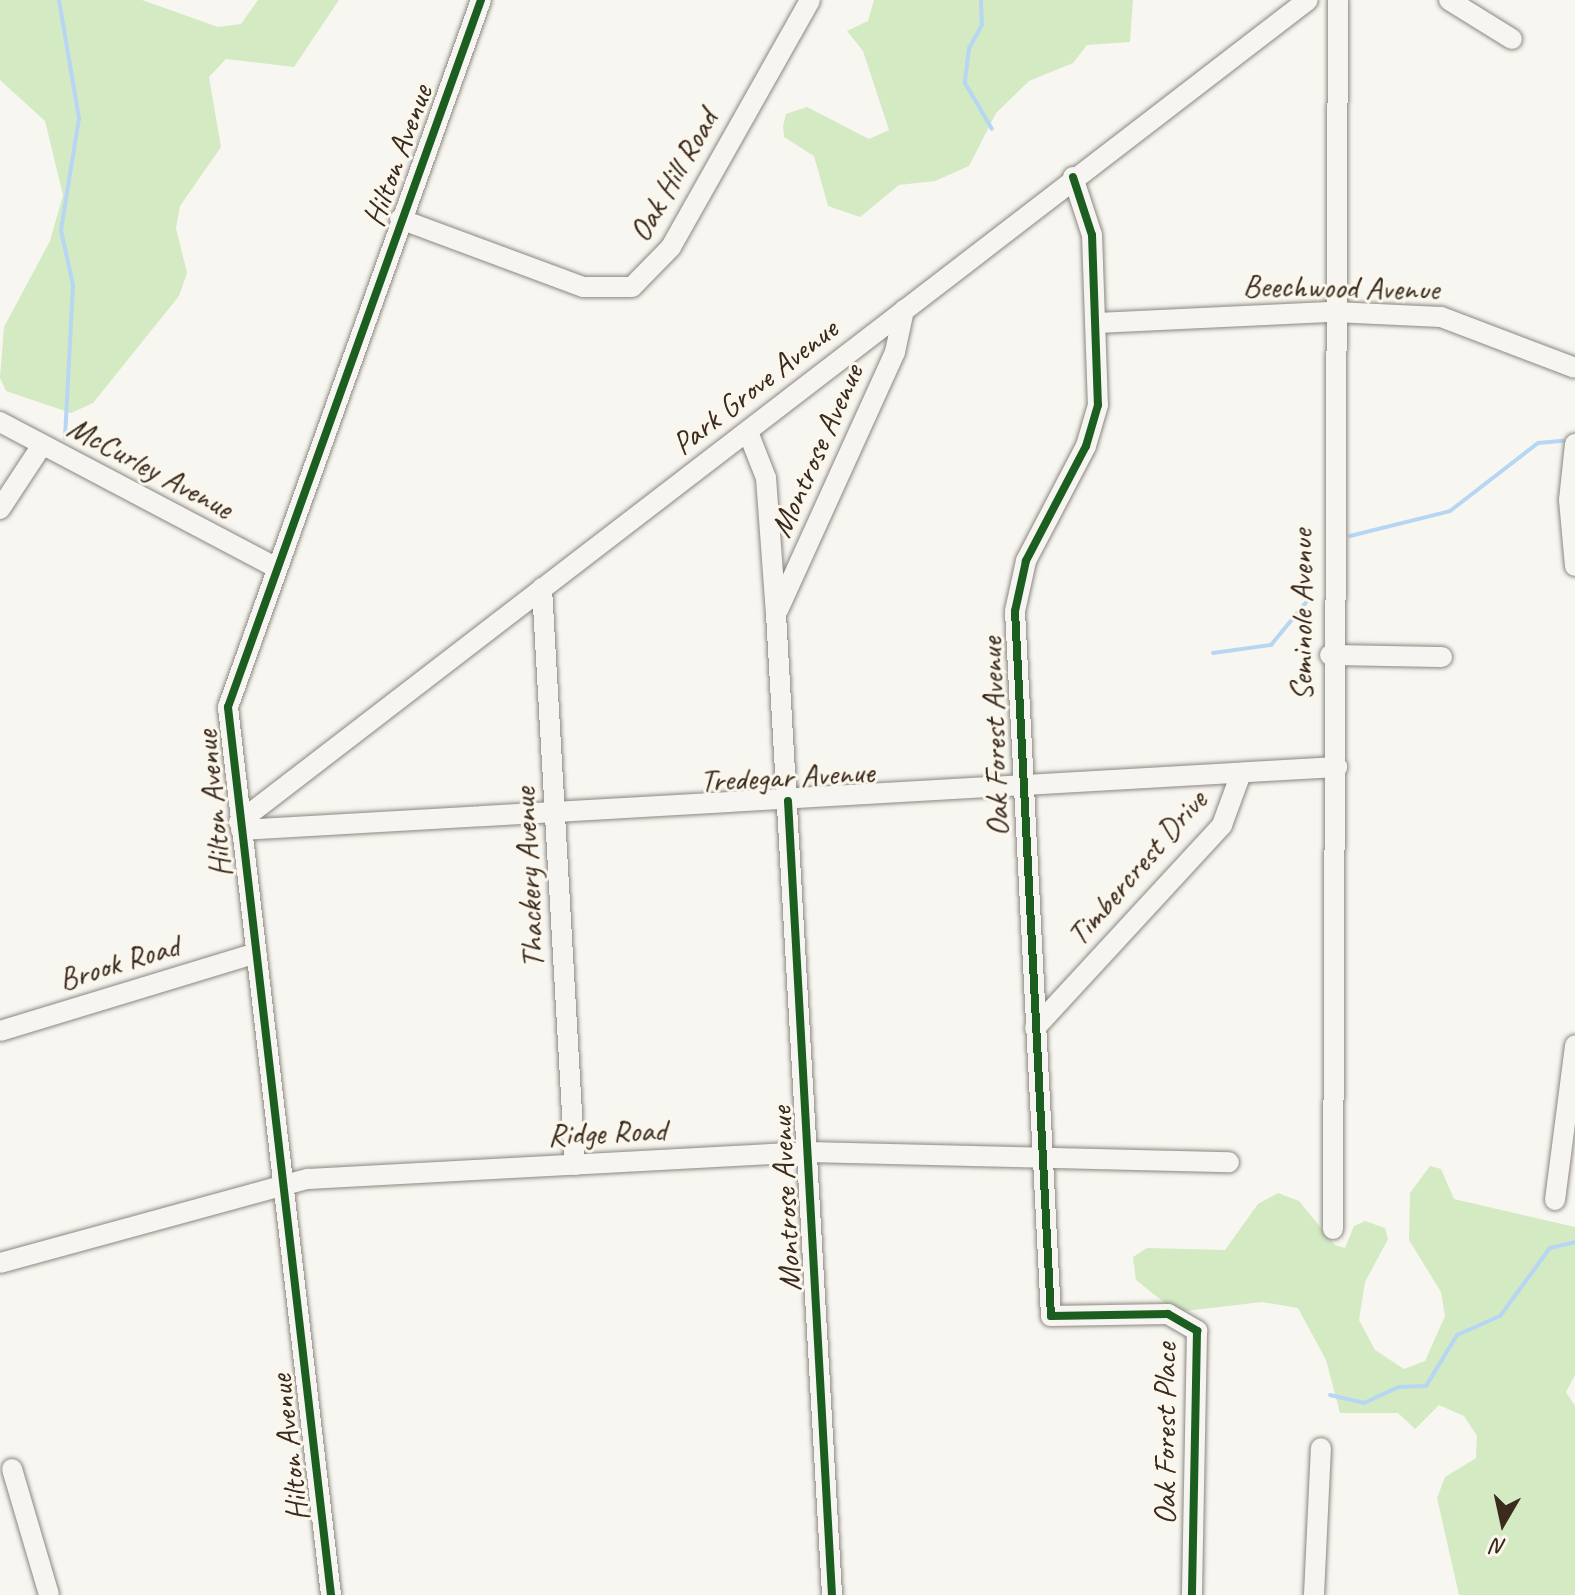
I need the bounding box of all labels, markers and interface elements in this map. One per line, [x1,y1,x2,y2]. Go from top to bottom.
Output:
street label: Hilton Avenue [355,80,441,232]
street label: Oak Hill Road [621,103,727,249]
street label: Beechwood Avenue [1243,267,1439,309]
street label: Park Grove Avenue [665,311,845,463]
street label: Montrose Avenue [762,359,872,543]
street label: McCurley Avenue [61,409,239,527]
street label: Seminole Avenue [1283,529,1321,701]
street label: Oak Forest Avenue [972,637,1018,837]
street label: Hilton Avenue [187,729,241,879]
street label: Tredegar Avenue [699,753,875,801]
street label: Timbercrest Drive [1059,782,1215,954]
street label: Thackery Avenue [505,787,553,969]
street label: Brook Road [54,927,184,999]
street label: Montrose Avenue [762,1106,810,1292]
street label: Ridge Road [547,1111,667,1155]
street label: Oak Forest Place [1146,1343,1184,1525]
street label: Hilton Avenue [262,1373,318,1523]
north arrow [1463,1483,1543,1563]
text: N [1490,1532,1508,1562]

